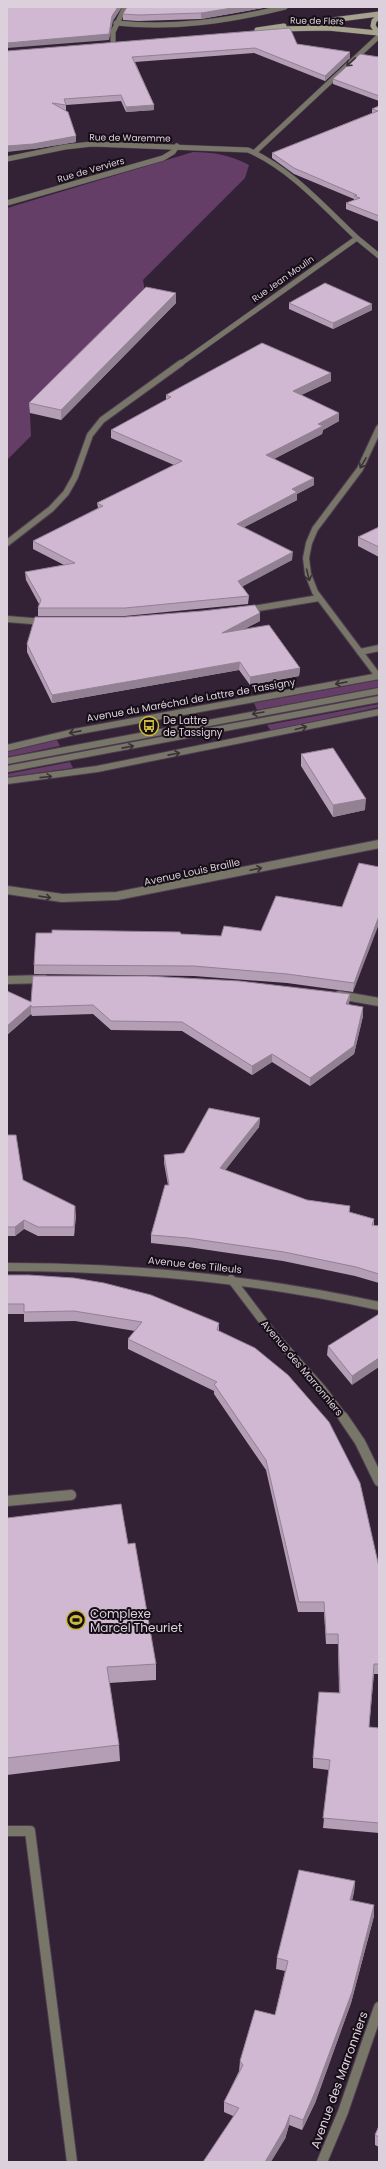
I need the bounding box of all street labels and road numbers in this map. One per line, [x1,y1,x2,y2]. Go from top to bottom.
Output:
street label: Rue de Flers [290,15,344,27]
street label: Rue de Waremme [89,131,171,145]
street label: Rue de Verviers [56,155,126,185]
street label: Rue Jean Moulin [250,253,317,305]
street label: Avenue du Maréchal de Lattre de Tassigny [85,674,297,726]
street label: Avenue Louis Braille [143,854,241,890]
street label: Avenue des Tilleuls [147,1253,243,1277]
street label: Avenue des Marronniers [257,1317,347,1419]
street label: Avenue des Marronniers [306,2009,372,2151]

